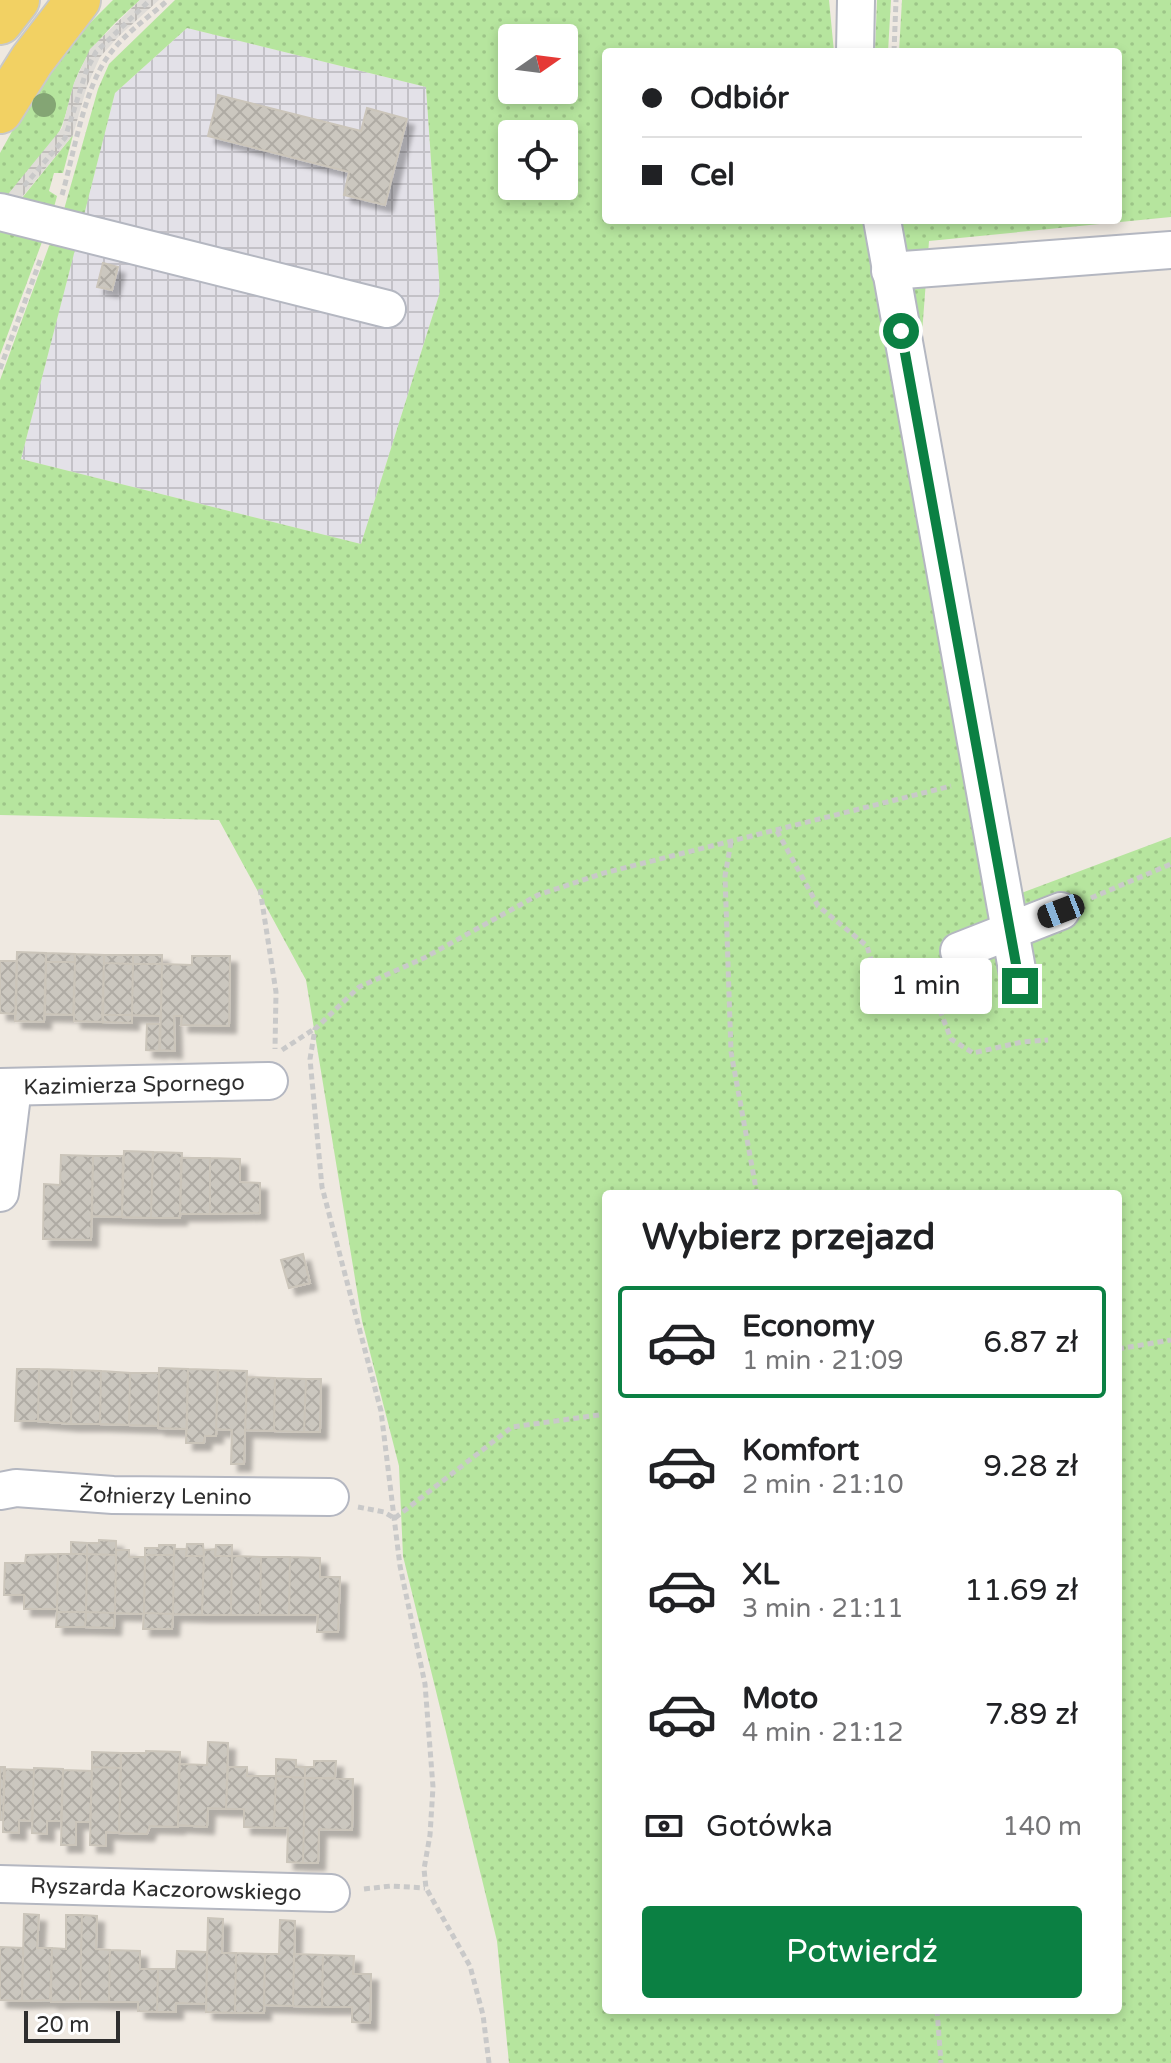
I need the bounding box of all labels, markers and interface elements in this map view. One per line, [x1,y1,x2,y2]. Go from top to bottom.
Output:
north arrow [498,24,578,104]
map controls [498,24,578,200]
text: Odbiór [690,80,789,117]
button: locate [498,120,578,200]
text: Cel [690,157,735,194]
route start [883,313,919,349]
car [1034,891,1088,931]
callout: 1 min [860,958,992,1014]
route end [1002,968,1038,1004]
text: 1 min [891,970,961,1001]
street label: Kazimierza Spornego [23,1070,245,1100]
text: Wybierz przejazd [642,1216,935,1259]
icon: car [646,1306,718,1378]
text: Economy [742,1308,875,1345]
text: 6.87 zł [983,1324,1078,1361]
text: 1 min · 21:09 [742,1345,904,1376]
icon: car [646,1430,718,1502]
text: Komfort [742,1432,859,1469]
text: 9.28 zł [983,1448,1078,1485]
text: 2 min · 21:10 [742,1469,904,1500]
street label: Żołnierzy Lenino [78,1481,252,1510]
icon: car [646,1554,718,1626]
text: XL [742,1556,779,1593]
text: 11.69 zł [964,1572,1078,1609]
text: 3 min · 21:11 [742,1593,904,1624]
icon: car [646,1678,718,1750]
text: Moto [742,1680,818,1717]
text: 7.89 zł [985,1696,1078,1733]
text: 4 min · 21:12 [742,1717,904,1748]
icon: cash [642,1804,686,1848]
text: Gotówka [706,1808,833,1845]
text: 140 m [1002,1811,1082,1842]
street label: Ryszarda Kaczorowskiego [30,1873,302,1906]
button: Potwierdź [642,1906,1082,1998]
scale bar [24,2007,120,2043]
text: 20 m [36,2012,90,2038]

